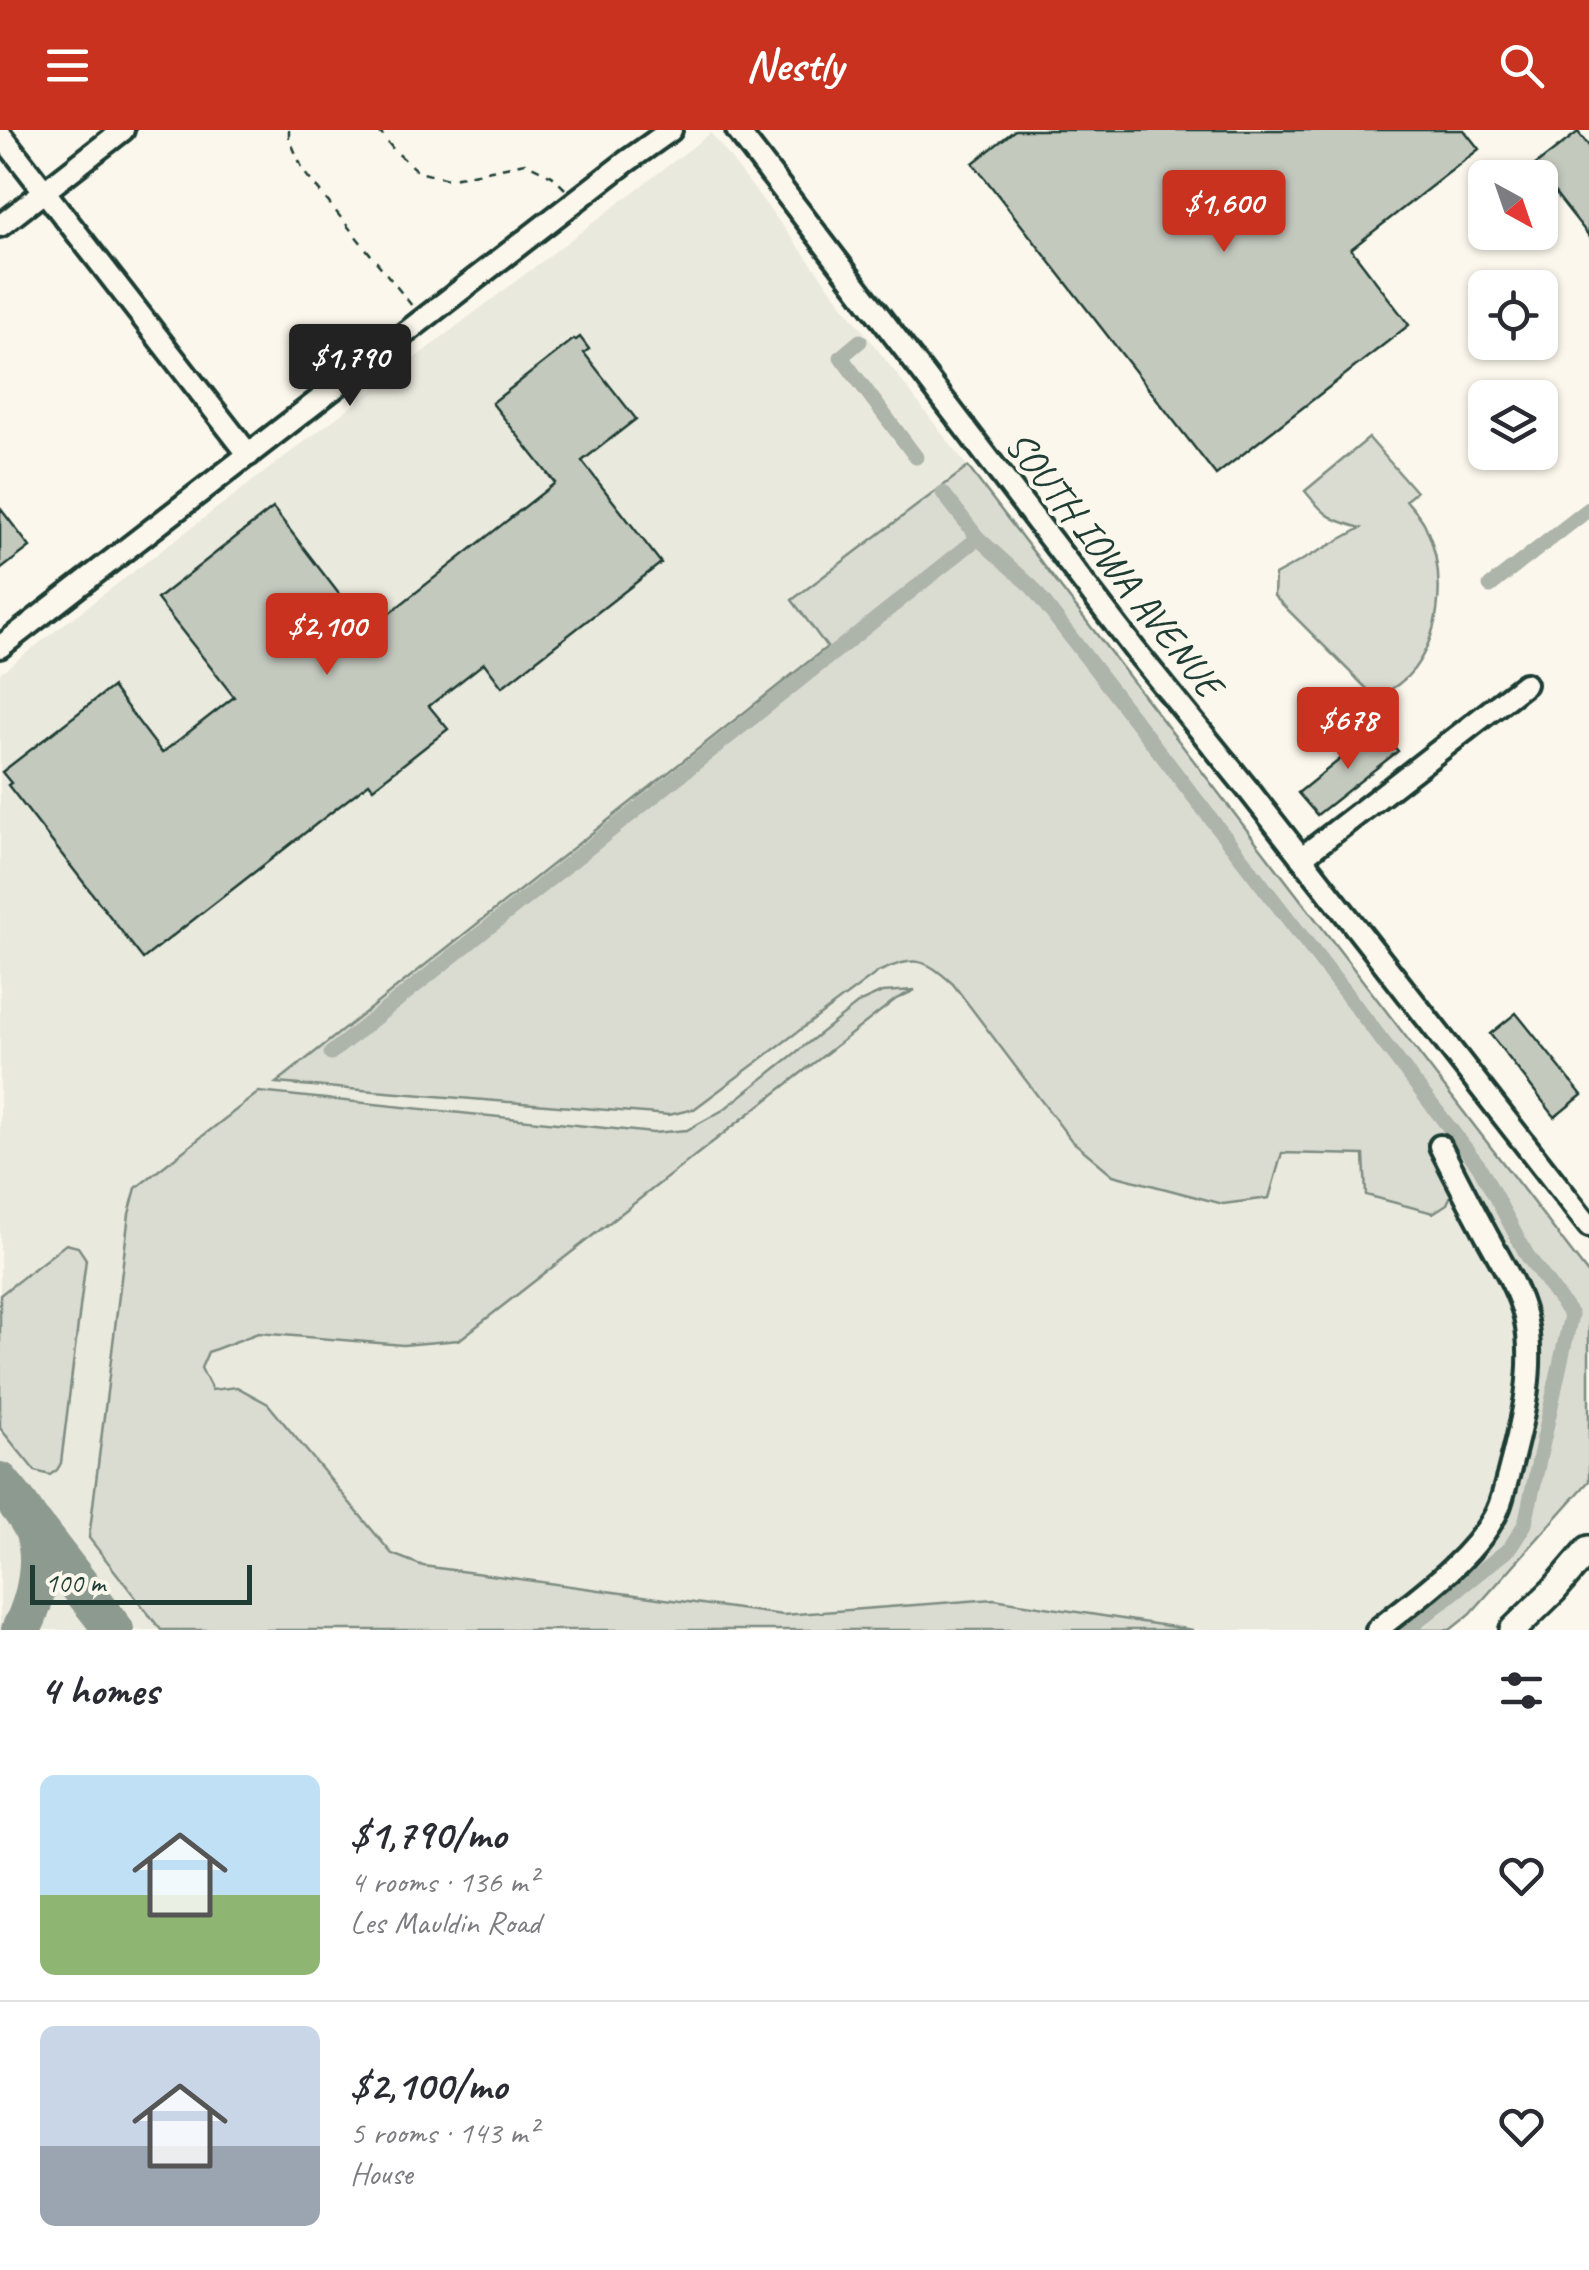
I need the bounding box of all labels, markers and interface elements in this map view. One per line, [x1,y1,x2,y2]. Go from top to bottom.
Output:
text: Nestly [746,37,843,94]
icon: menu [40,38,95,93]
icon: search [1494,38,1549,93]
north arrow [1468,160,1558,250]
map controls [1468,160,1558,470]
pin: $1,600 [1143,170,1305,255]
text: $1,600 [1184,182,1264,223]
button: locate [1468,270,1558,360]
pin: $1,790 [269,324,431,409]
text: $1,790 [311,336,389,377]
button: layers [1468,380,1558,470]
street label: SOUTH IOWA AVENUE [994,421,1237,711]
pin: $2,100 [246,593,408,678]
text: $2,100 [288,605,366,646]
pin: $678 [1289,687,1407,772]
text: $678 [1319,699,1377,740]
scale bar [30,1560,252,1604]
text: 100 m [45,1565,105,1600]
icon: filters [1494,1663,1549,1718]
text: 4 homes [40,1664,159,1717]
text: $1,790/mo [350,1808,506,1861]
icon: home [120,1815,240,1935]
icon: heart [1494,1848,1549,1903]
text: 4 rooms · 136 m² [350,1861,537,1902]
text: Les Mauldin Road [350,1902,540,1943]
text: $2,100/mo [350,2059,507,2112]
icon: home [120,2066,240,2186]
icon: heart [1494,2099,1549,2154]
text: 5 rooms · 143 m² [350,2112,537,2153]
text: House [350,2153,412,2194]

